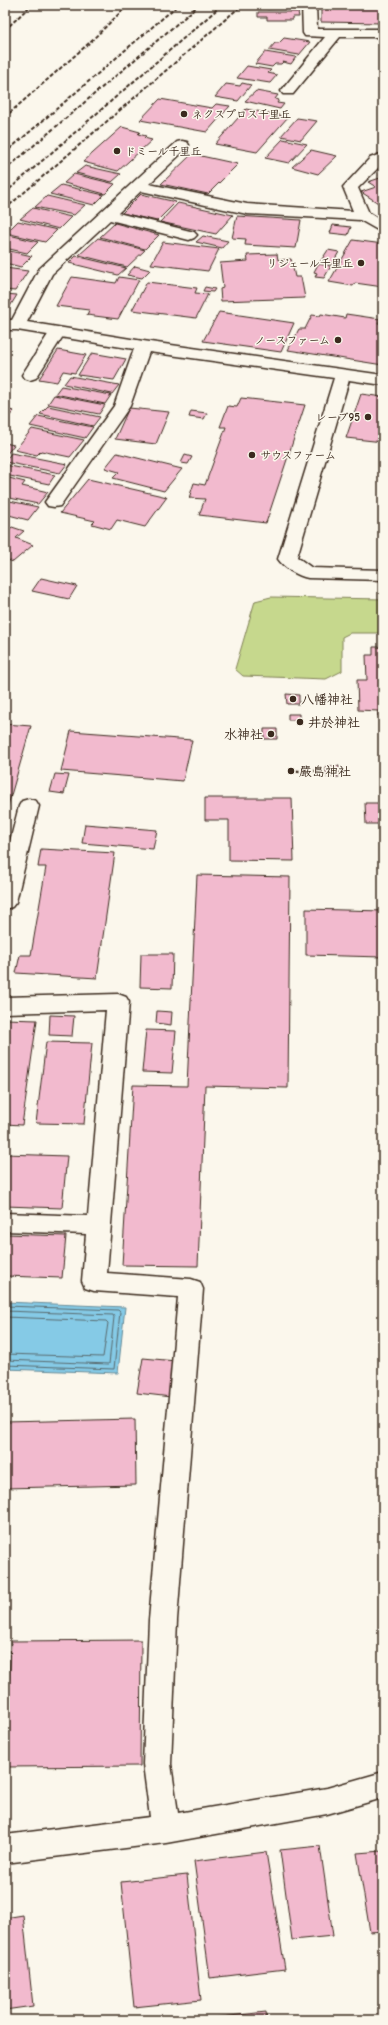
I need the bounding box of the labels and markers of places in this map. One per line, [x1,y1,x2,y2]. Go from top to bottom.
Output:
place label: ネクスプロス千里丘 [192,108,291,121]
marker: ネクスプロス千里丘 [179,109,189,119]
place label: ドミール千里丘 [125,145,202,158]
marker: ドミール千里丘 [112,146,122,156]
place label: リジェール千里丘 [267,257,353,270]
marker: リジェール千里丘 [356,258,366,268]
place label: ノースファーム [254,334,330,347]
marker: ノースファーム [333,335,343,345]
place label: レーブ95 [315,411,360,424]
marker: レーブ95 [363,412,373,422]
place label: サウスファーム [260,449,336,462]
marker: サウスファーム [247,450,257,460]
place label: 八幡神社 [301,692,353,707]
marker: 八幡神社 [288,694,298,704]
place label: 井於神社 [308,715,360,730]
marker: 井於神社 [295,717,305,727]
place label: 水神社 [224,727,263,742]
marker: 水神社 [266,729,276,739]
place label: 嚴島神社 [299,764,351,779]
marker: 嚴島神社 [286,766,296,776]

